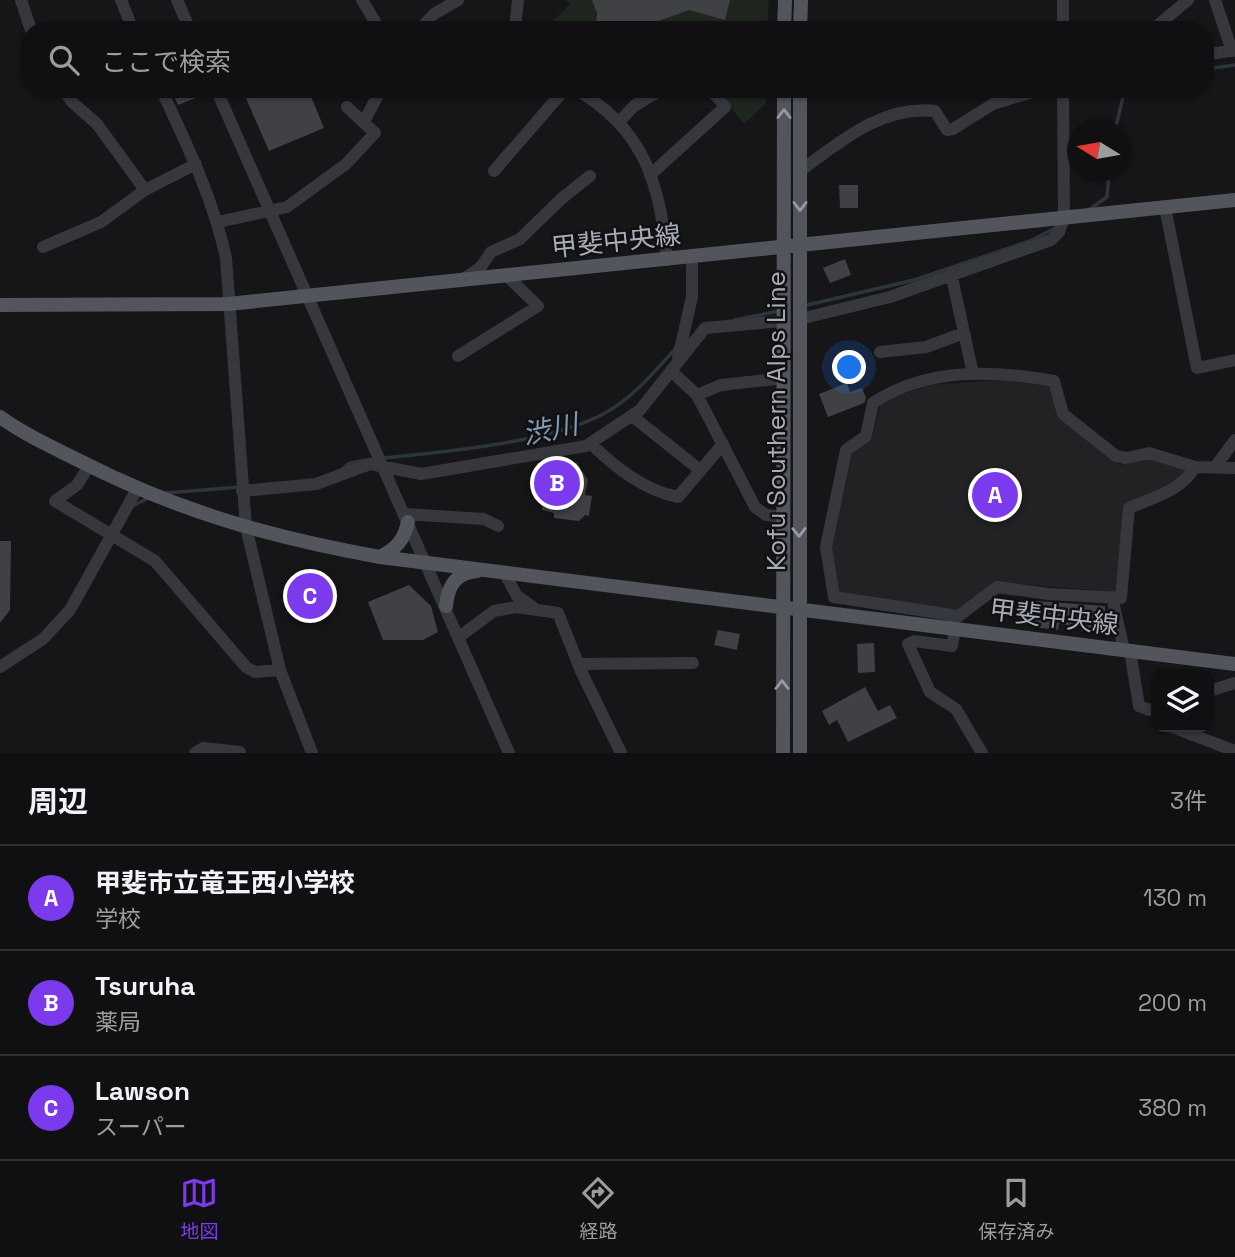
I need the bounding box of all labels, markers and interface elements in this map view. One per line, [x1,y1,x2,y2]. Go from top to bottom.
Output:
search box [21,21,1214,98]
icon: search [45,41,83,79]
text: ここで検索 [101,45,231,79]
one-way arrow [776,109,792,119]
north arrow [1067,119,1130,182]
one-way arrow [792,202,808,212]
street label: 甲斐中央線 [550,217,682,265]
street label: Kofu Southern Alps Line [759,271,793,571]
your location [832,350,866,384]
water label: 渋川 [519,405,584,452]
pin: B [534,457,580,509]
pin: A [972,469,1018,521]
one-way arrow [792,527,807,538]
pin: C [287,570,333,622]
street label: 甲斐中央線 [987,592,1121,642]
map controls [1151,669,1214,732]
button: layers [1151,669,1214,732]
one-way arrow [775,679,790,690]
text: 周辺 [28,782,88,821]
text: 3件 [1170,786,1207,816]
text: 甲斐市立竜王西小学校 [95,866,355,900]
text: A [44,883,58,913]
text: 130 m [1143,883,1207,913]
text: 学校 [95,904,141,934]
text: Tsuruha [95,969,195,1003]
text: B [43,988,59,1018]
text: 200 m [1138,988,1207,1018]
text: 薬局 [95,1007,141,1037]
text: Lawson [95,1074,190,1108]
text: C [44,1093,58,1123]
text: 380 m [1138,1093,1207,1123]
text: スーパー [95,1112,187,1142]
tab: 地図 [180,1174,219,1244]
tab: 経路 [579,1174,618,1244]
tab: 保存済み [978,1174,1055,1244]

